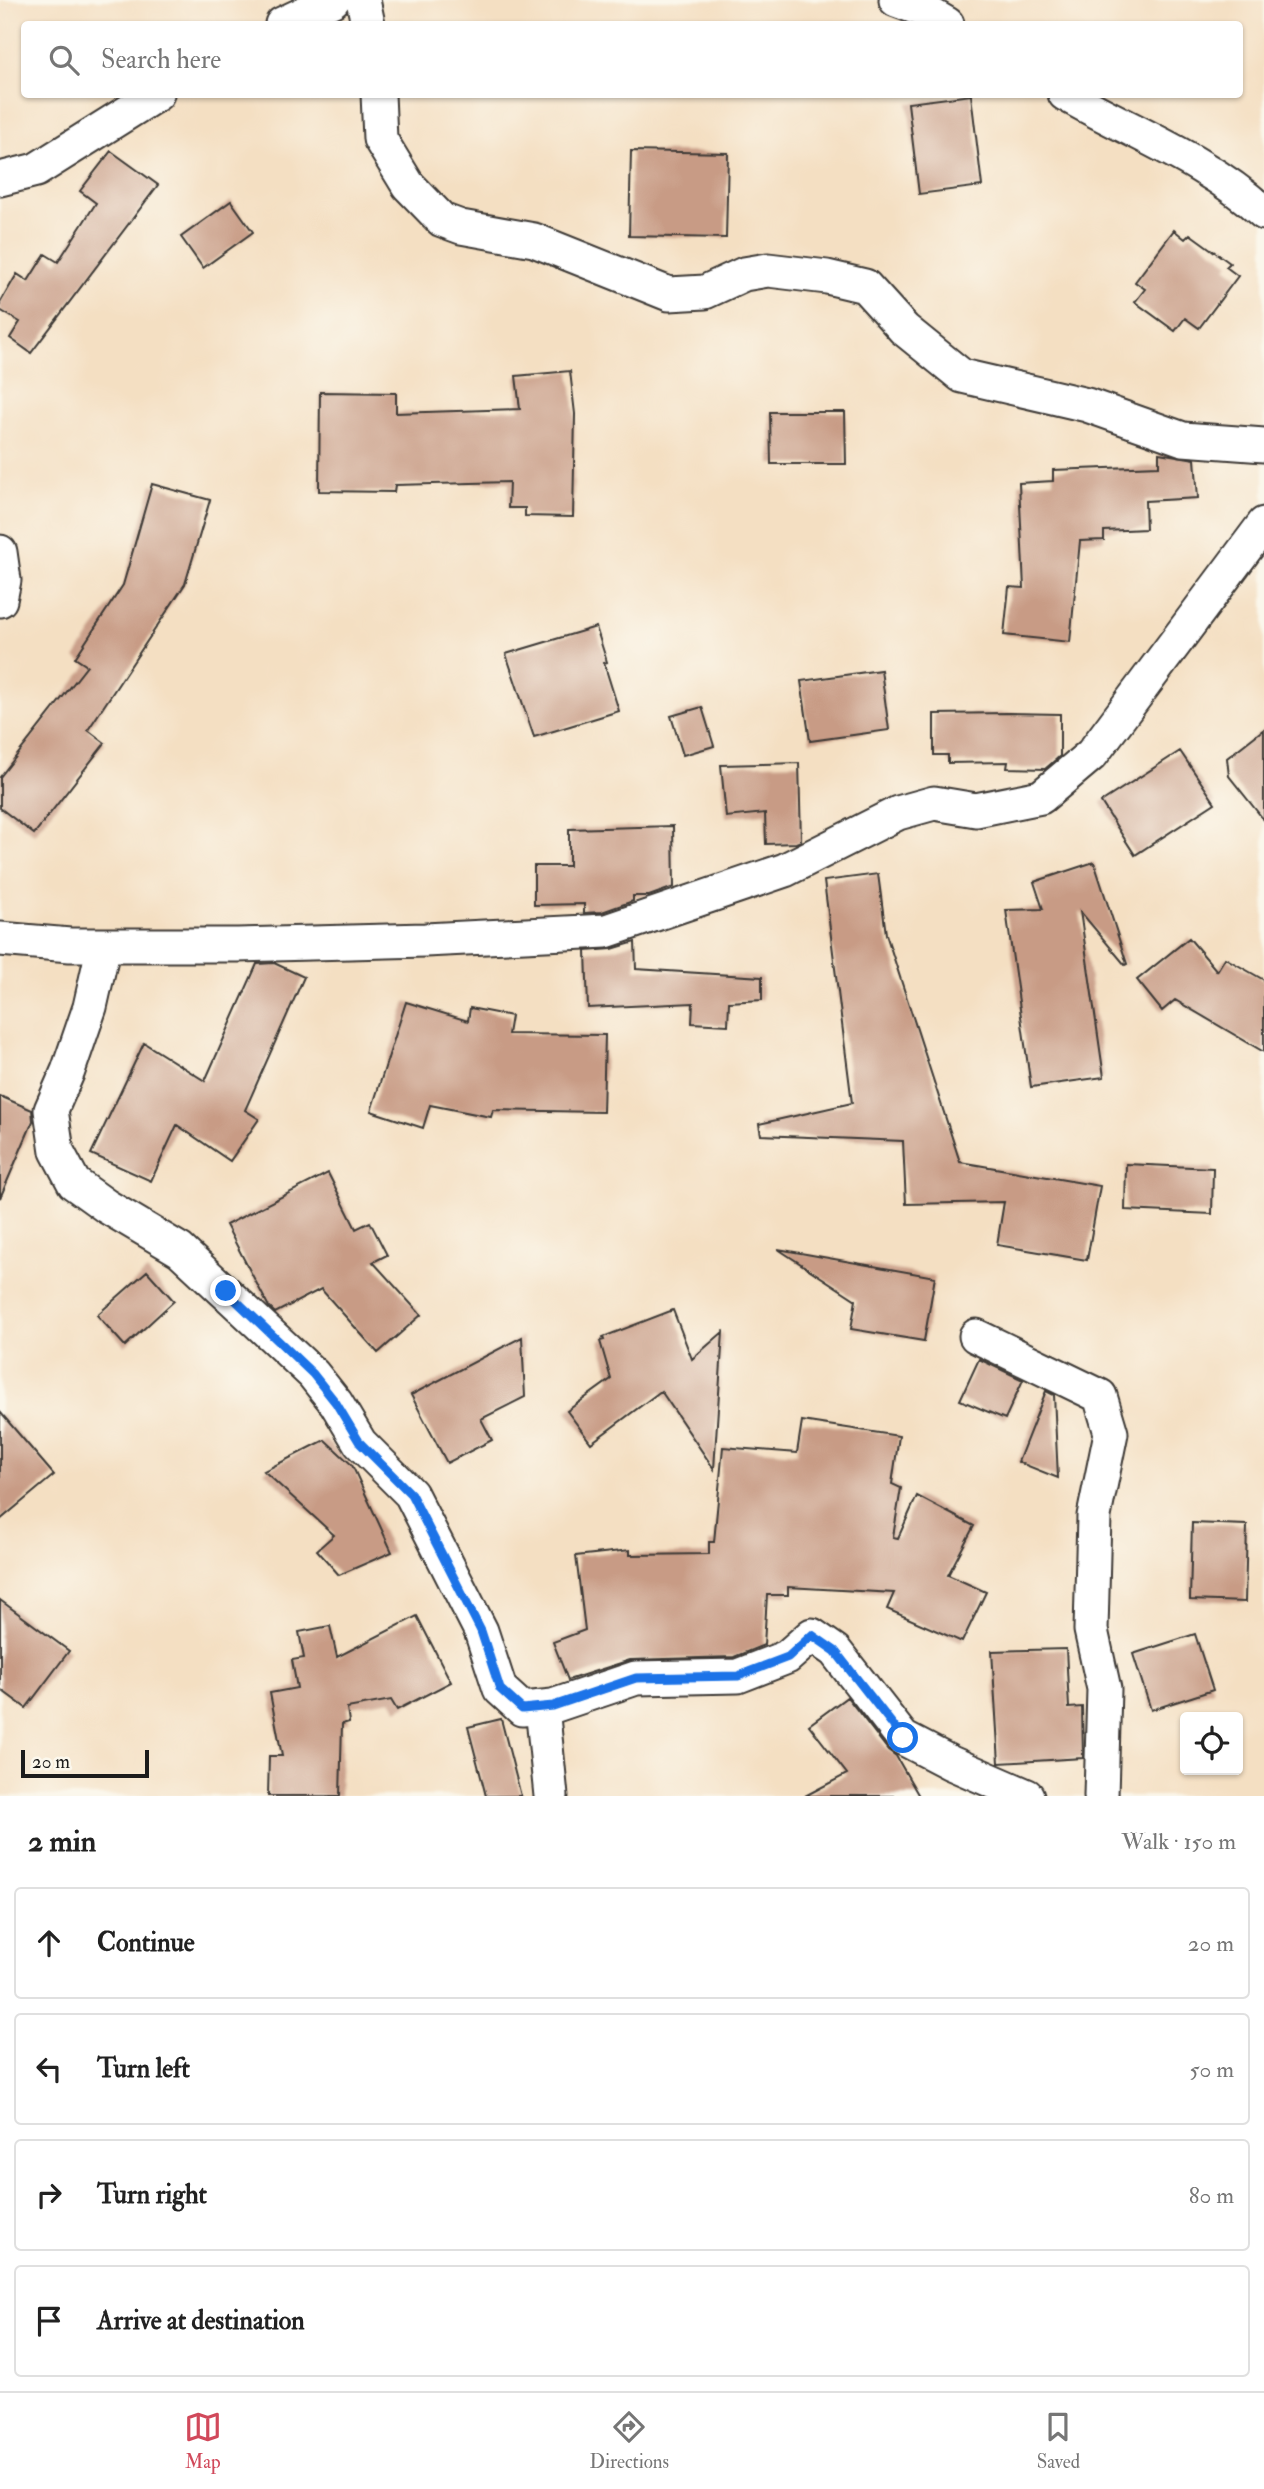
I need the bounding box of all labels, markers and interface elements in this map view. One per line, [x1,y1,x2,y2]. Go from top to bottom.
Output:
search box [21,21,1243,98]
icon: search [45,41,83,79]
text: Search here [101,44,221,76]
route end [210,1275,241,1306]
map controls [1180,1712,1243,1775]
button: locate [1180,1712,1243,1775]
route start [887,1722,918,1753]
scale bar [21,1747,149,1779]
text: 20 m [32,1750,70,1774]
text: 2 min [28,1823,96,1860]
text: Walk · 150 m [1122,1827,1236,1856]
icon: ahead [30,1924,68,1962]
text: Continue [97,1927,195,1959]
text: 20 m [1188,1929,1234,1958]
icon: left [30,2050,68,2088]
text: Turn left [97,2053,190,2085]
text: 50 m [1190,2055,1234,2084]
icon: right [30,2176,68,2214]
text: Turn right [97,2179,207,2211]
text: 80 m [1189,2181,1234,2210]
icon: arrive [30,2302,68,2340]
text: Arrive at destination [97,2305,305,2337]
tab: Map [184,2408,222,2474]
tab: Directions [589,2408,669,2474]
tab: Saved [1037,2408,1080,2474]

